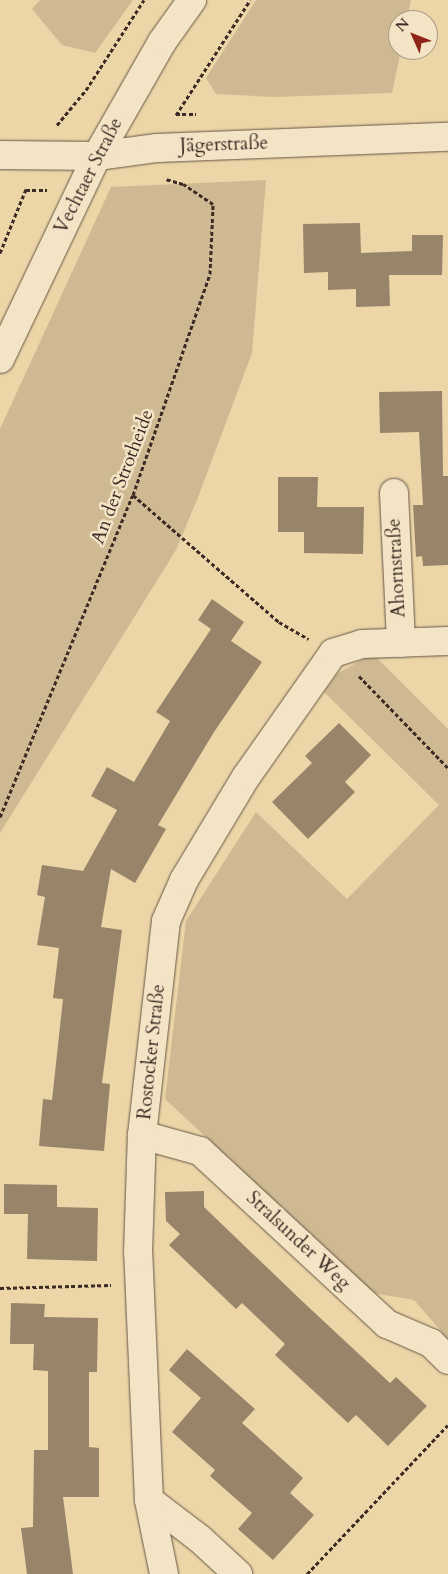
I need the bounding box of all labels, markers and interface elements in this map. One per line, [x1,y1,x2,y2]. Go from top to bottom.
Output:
north arrow [388,10,438,60]
text: N [392,14,414,36]
street label: Vechtaer Straße [50,114,128,238]
street label: Jägerstraße [179,132,269,158]
street label: An der Strotheide [87,407,159,547]
street label: Ahornstraße [383,518,411,618]
street label: Rostocker Straße [134,983,170,1121]
street label: Stralsunder Weg [241,1187,355,1295]

